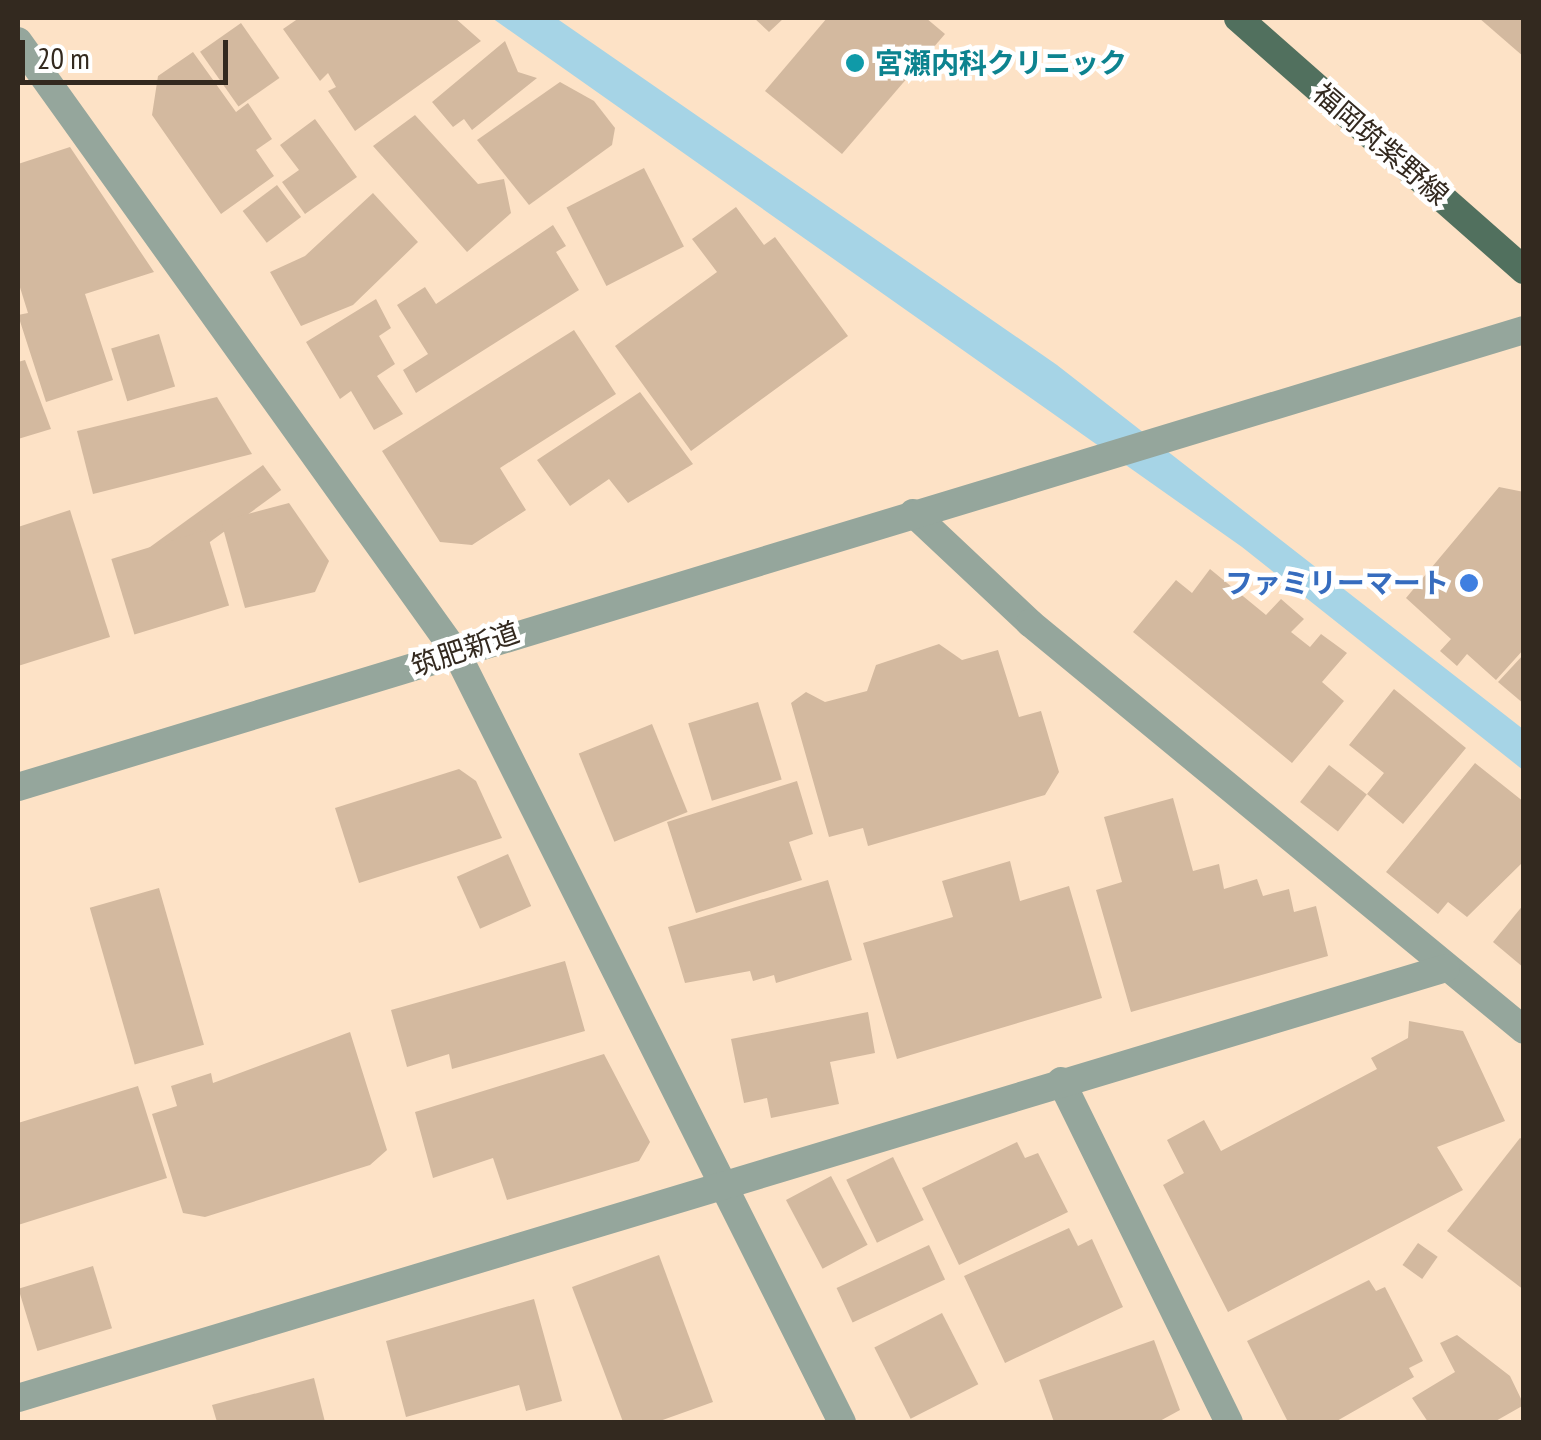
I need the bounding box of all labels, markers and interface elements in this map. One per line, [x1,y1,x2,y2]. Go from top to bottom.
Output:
scale bar [25,20,232,82]
text: 20 m [37,38,90,77]
place label: 宮瀬内科クリニック [875,46,1127,80]
marker: 宮瀬内科クリニック [844,52,866,74]
street label: 福岡筑紫野線 [1307,76,1455,212]
place label: ファミリーマート [1225,566,1449,600]
marker: ファミリーマート [1458,572,1480,594]
street label: 筑肥新道 [407,615,523,683]

